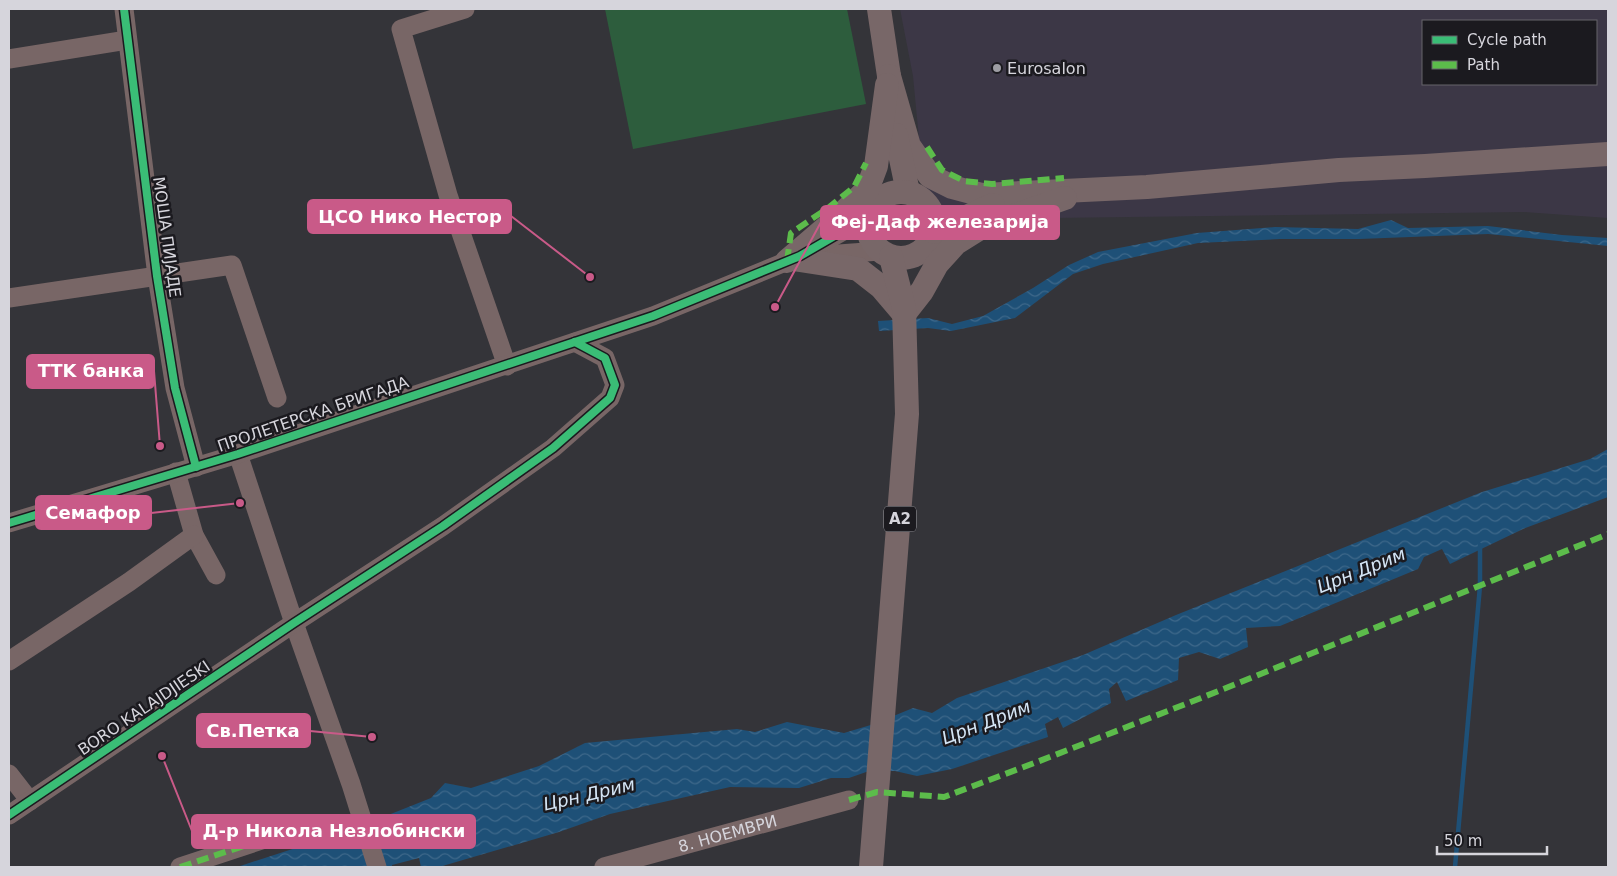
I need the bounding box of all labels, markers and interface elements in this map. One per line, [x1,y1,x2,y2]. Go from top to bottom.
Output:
legend [1422,20,1597,85]
text: Cycle path [1467,31,1547,49]
text: Path [1467,56,1500,74]
place label: Eurosalon [1007,59,1086,78]
marker: Eurosalon [991,62,1003,74]
street label: МОША ПИЈАДЕ [149,175,185,299]
callout: ЦСО Нико Нестор [308,200,511,233]
text: ЦСО Нико Нестор [318,206,502,227]
callout: Феј-Даф железарија [821,206,1059,239]
text: Феј-Даф железарија [831,211,1049,232]
callout: TTK банка [27,355,154,388]
text: TTK банка [38,360,144,381]
street label: ПРОЛЕТЕРСКА БРИГАДА [215,372,411,456]
callout: Семафор [36,496,151,529]
text: Семафор [45,502,141,523]
road number: A2 [884,506,916,532]
water label: Црн Дрим [1314,543,1408,597]
street label: BORO KALAJDJIESKI [74,657,214,759]
water label: Црн Дрим [939,695,1033,749]
callout: Св.Петка [197,714,310,747]
text: Св.Петка [206,720,300,741]
water label: Црн Дрим [541,773,637,815]
street label: 8. НОЕМВРИ [676,811,779,856]
callout: Д-р Никола Незлобински [192,815,475,848]
text: Д-р Никола Незлобински [203,820,465,841]
scale bar [1437,824,1547,856]
text: 50 m [1444,832,1482,850]

